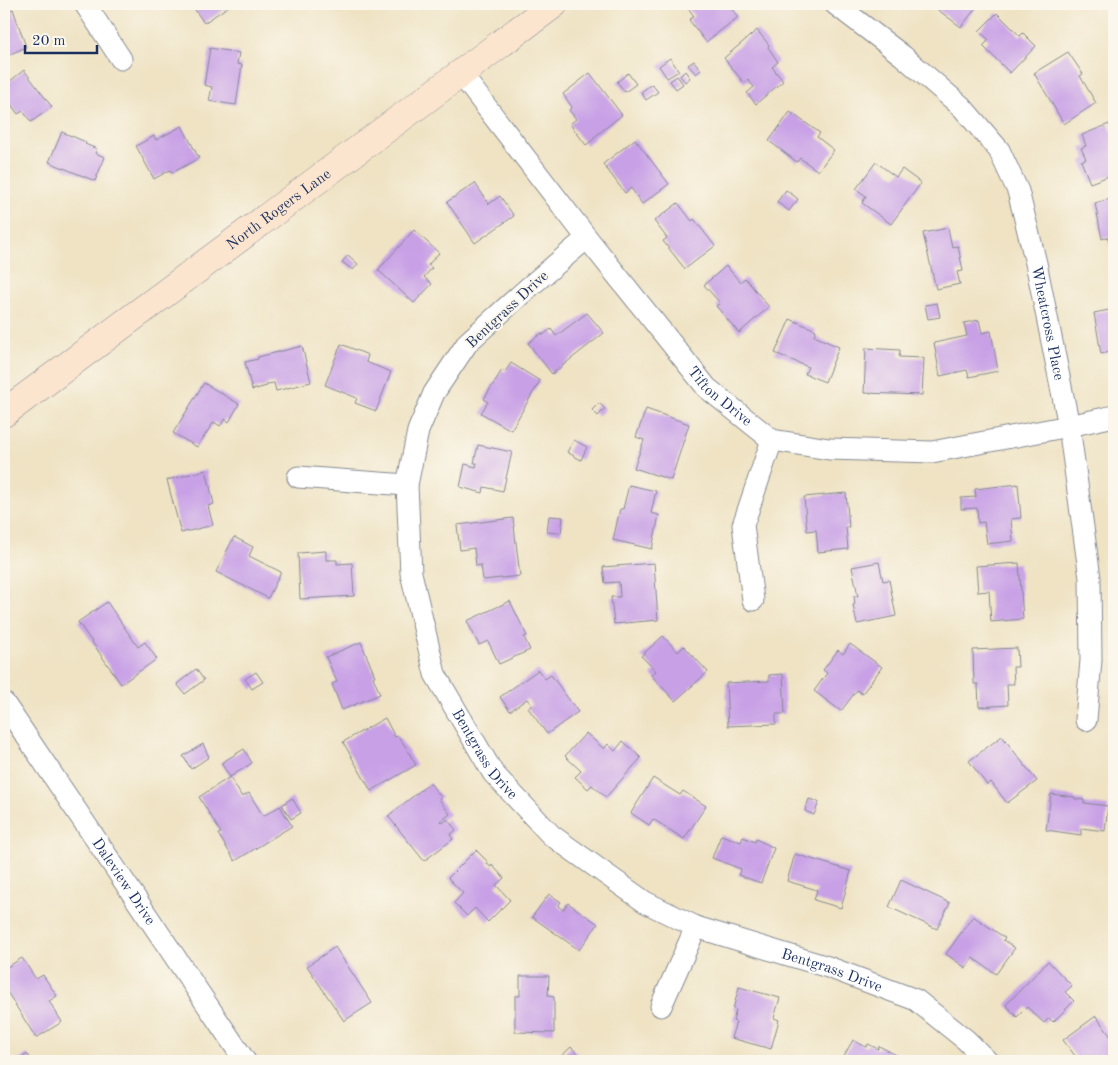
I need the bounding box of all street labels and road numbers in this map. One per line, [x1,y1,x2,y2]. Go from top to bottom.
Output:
street label: North Rogers Lane [225,167,334,254]
street label: Wheatcross Place [1028,265,1066,382]
street label: Bentgrass Drive [464,269,552,352]
street label: Tifton Drive [684,364,754,430]
street label: Bentgrass Drive [448,707,520,803]
street label: Daleview Drive [88,836,157,928]
street label: Bentgrass Drive [779,947,884,996]

